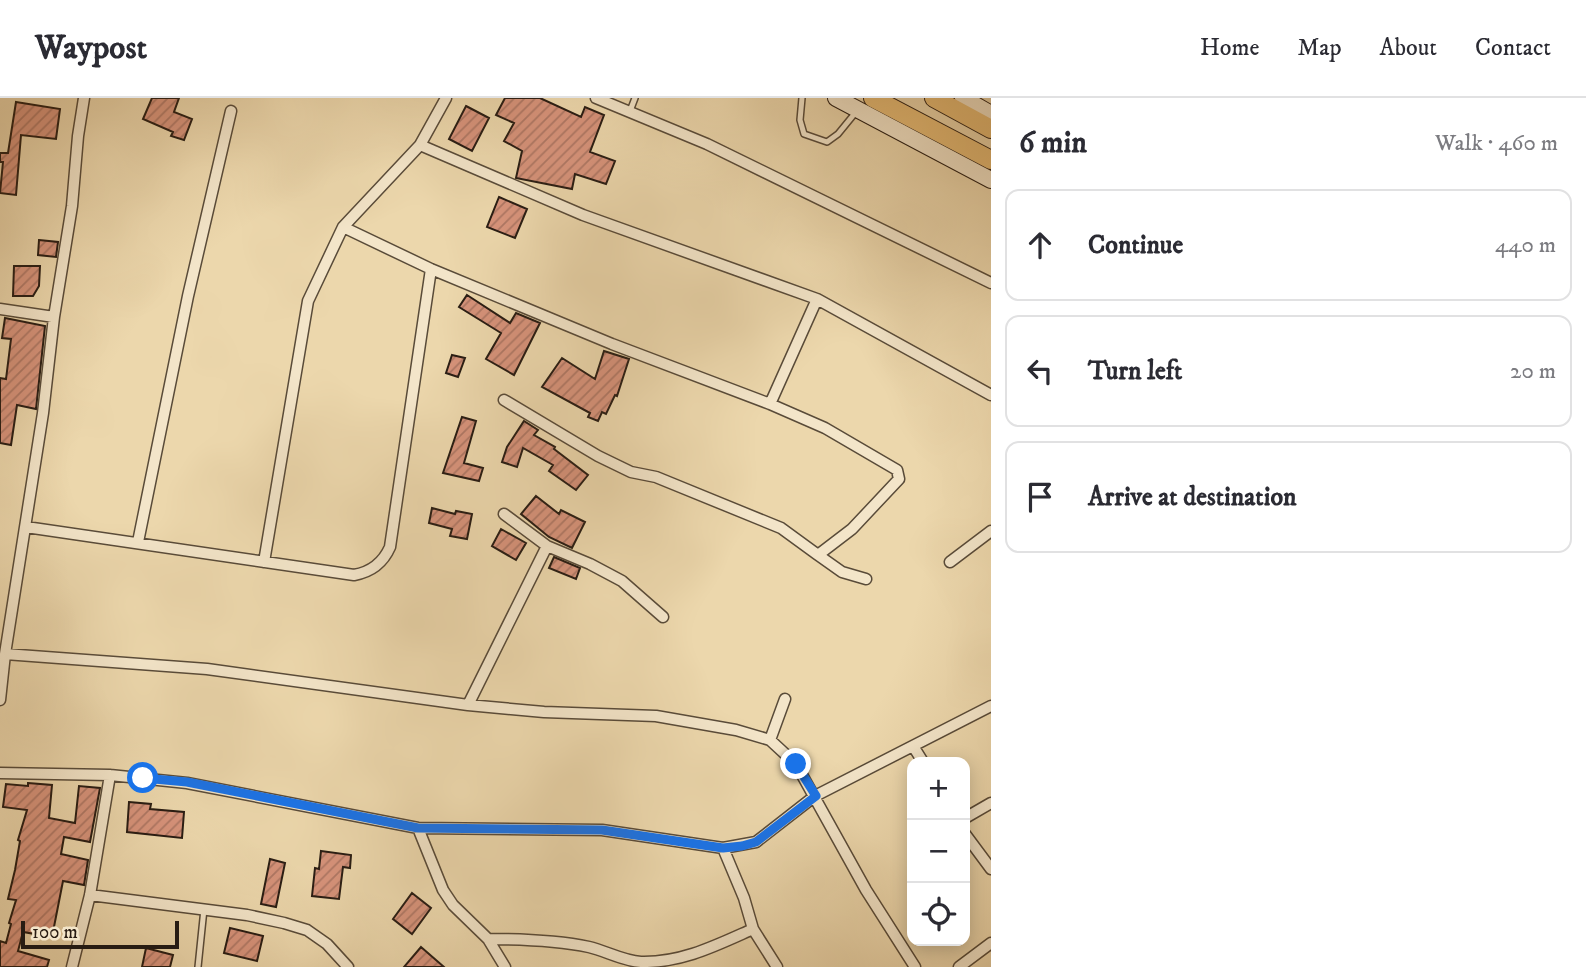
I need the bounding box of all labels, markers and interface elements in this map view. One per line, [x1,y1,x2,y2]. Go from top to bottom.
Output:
text: Waypost [35,28,147,69]
text: Home [1200,33,1259,63]
text: Map [1297,33,1342,63]
text: About [1380,33,1437,63]
text: Contact [1475,33,1551,63]
text: 6 min [1019,125,1087,162]
text: Walk · 460 m [1435,129,1558,158]
icon: ahead [1021,226,1059,264]
text: Continue [1088,229,1183,262]
text: 440 m [1495,231,1556,260]
icon: left [1021,352,1059,390]
text: Turn left [1088,355,1182,388]
text: 20 m [1510,357,1556,386]
icon: arrive [1021,478,1059,516]
text: Arrive at destination [1088,481,1297,514]
route end [780,748,811,779]
map controls [907,757,970,946]
button: + [907,757,970,820]
route start [127,762,158,793]
button: − [907,820,970,883]
button: locate [907,883,970,946]
scale bar [21,918,178,950]
text: 100 m [32,921,78,944]

